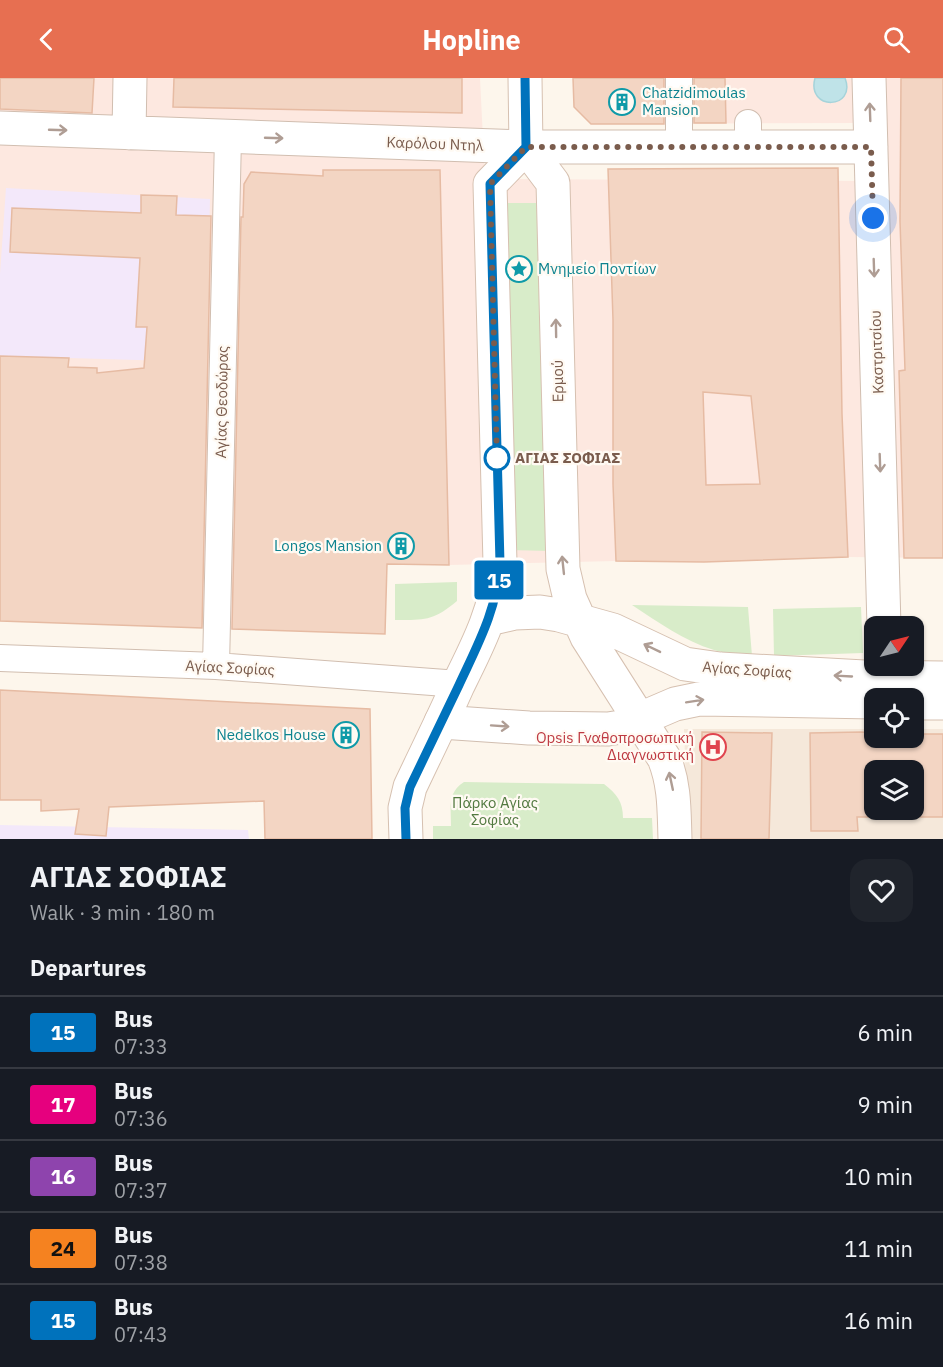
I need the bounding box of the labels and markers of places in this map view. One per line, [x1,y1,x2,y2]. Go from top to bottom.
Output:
place label: Chatzidimoulas Mansion [642,83,746,119]
building icon: Chatzidimoulas Mansion [607,87,637,117]
place icon: Μνημείο Ποντίων [504,254,534,284]
place label: Μνημείο Ποντίων [538,259,657,278]
marker: ΑΓΙΑΣ ΣΟΦΙΑΣ [484,445,510,471]
place label: ΑΓΙΑΣ ΣΟΦΙΑΣ [515,448,621,467]
building icon: Longos Mansion [386,531,416,561]
place label: Longos Mansion [274,536,382,555]
building icon: Nedelkos House [331,720,361,750]
place label: Nedelkos House [216,725,326,744]
place label: Opsis Γναθοπροσωπική Διαγνωστική [536,728,694,764]
hospital icon: Opsis Γναθοπροσωπική Διαγνωστική [698,732,728,762]

